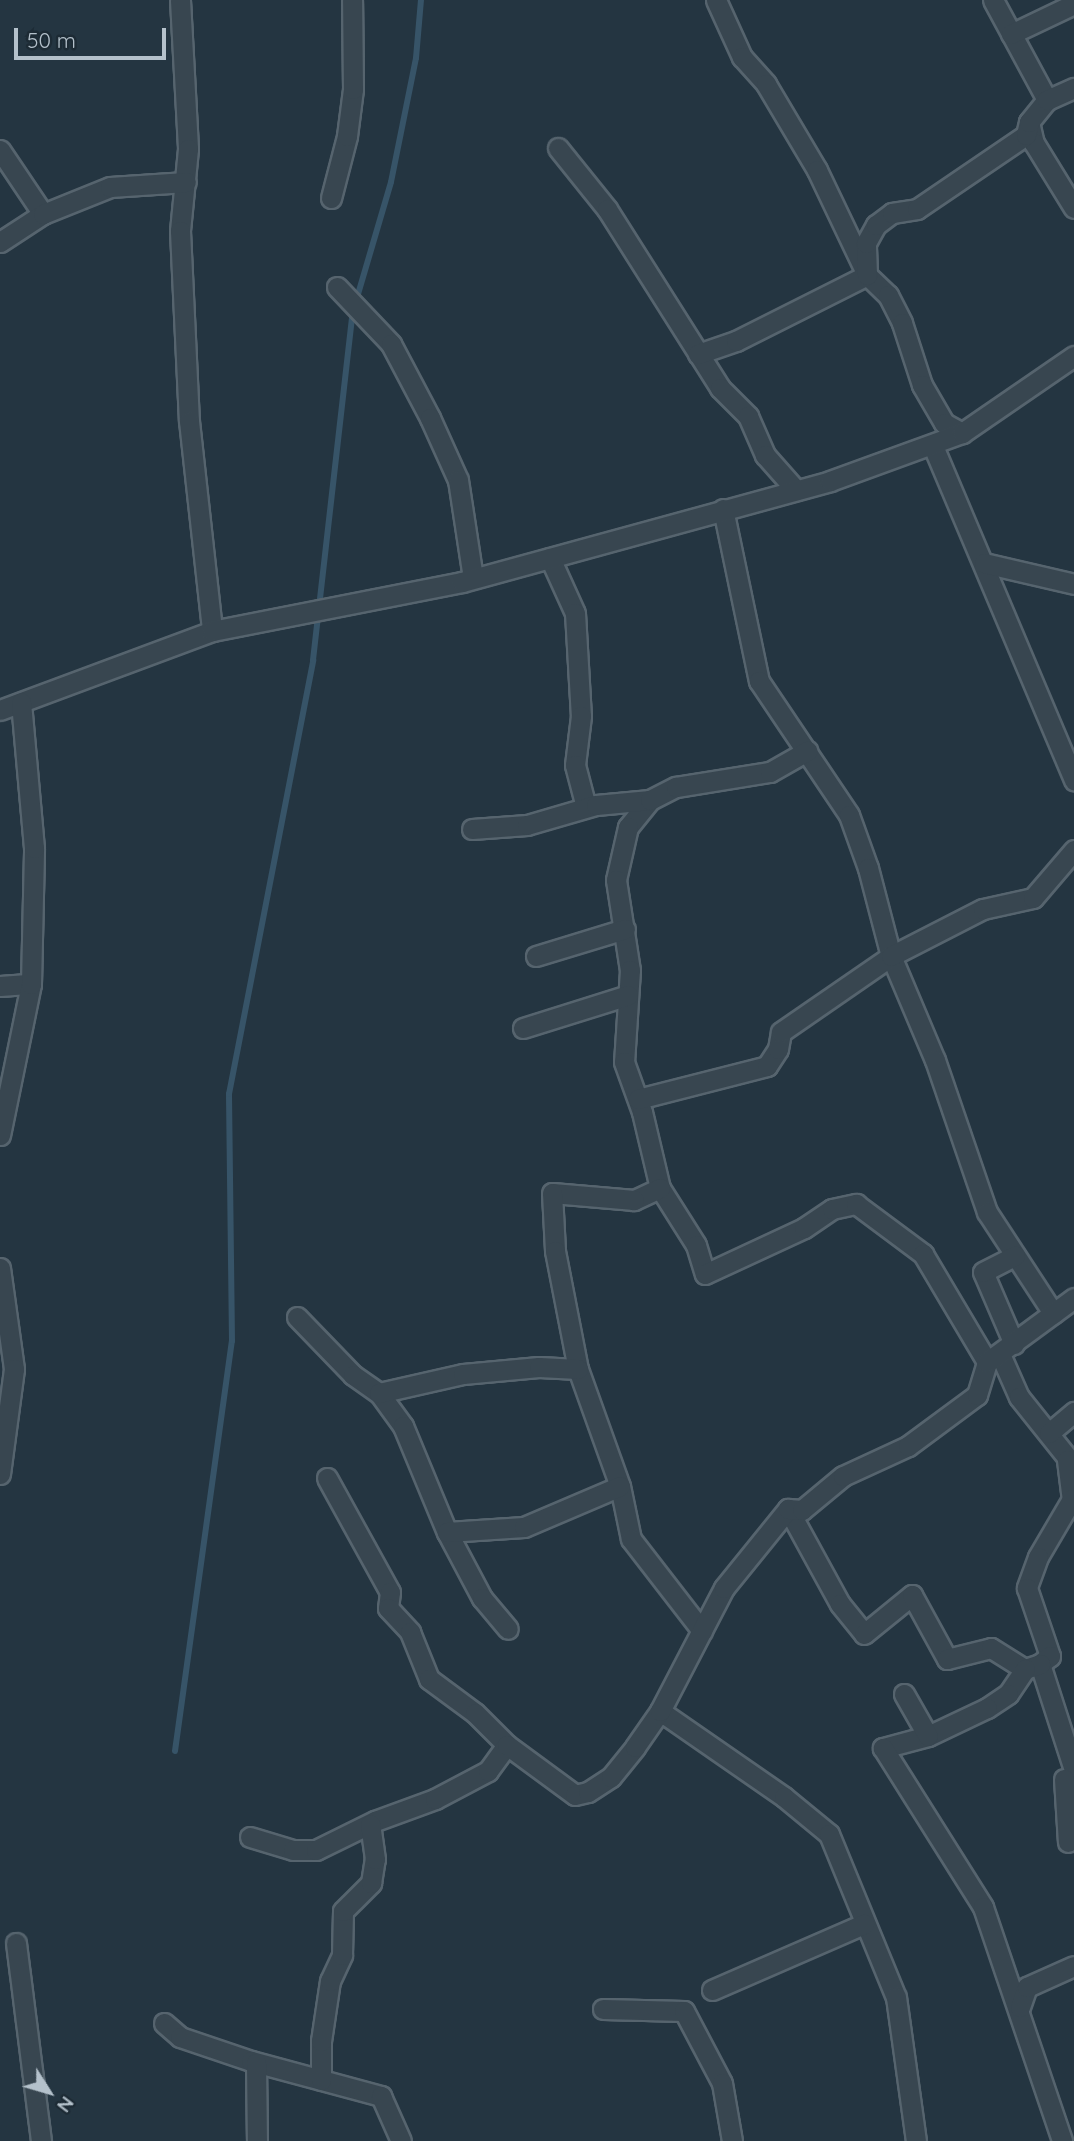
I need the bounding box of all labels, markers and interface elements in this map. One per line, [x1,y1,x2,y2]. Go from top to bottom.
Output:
scale bar [18,14,170,58]
text: 50 m [27,27,76,53]
north arrow [14,2057,84,2127]
text: N [52,2092,80,2117]

